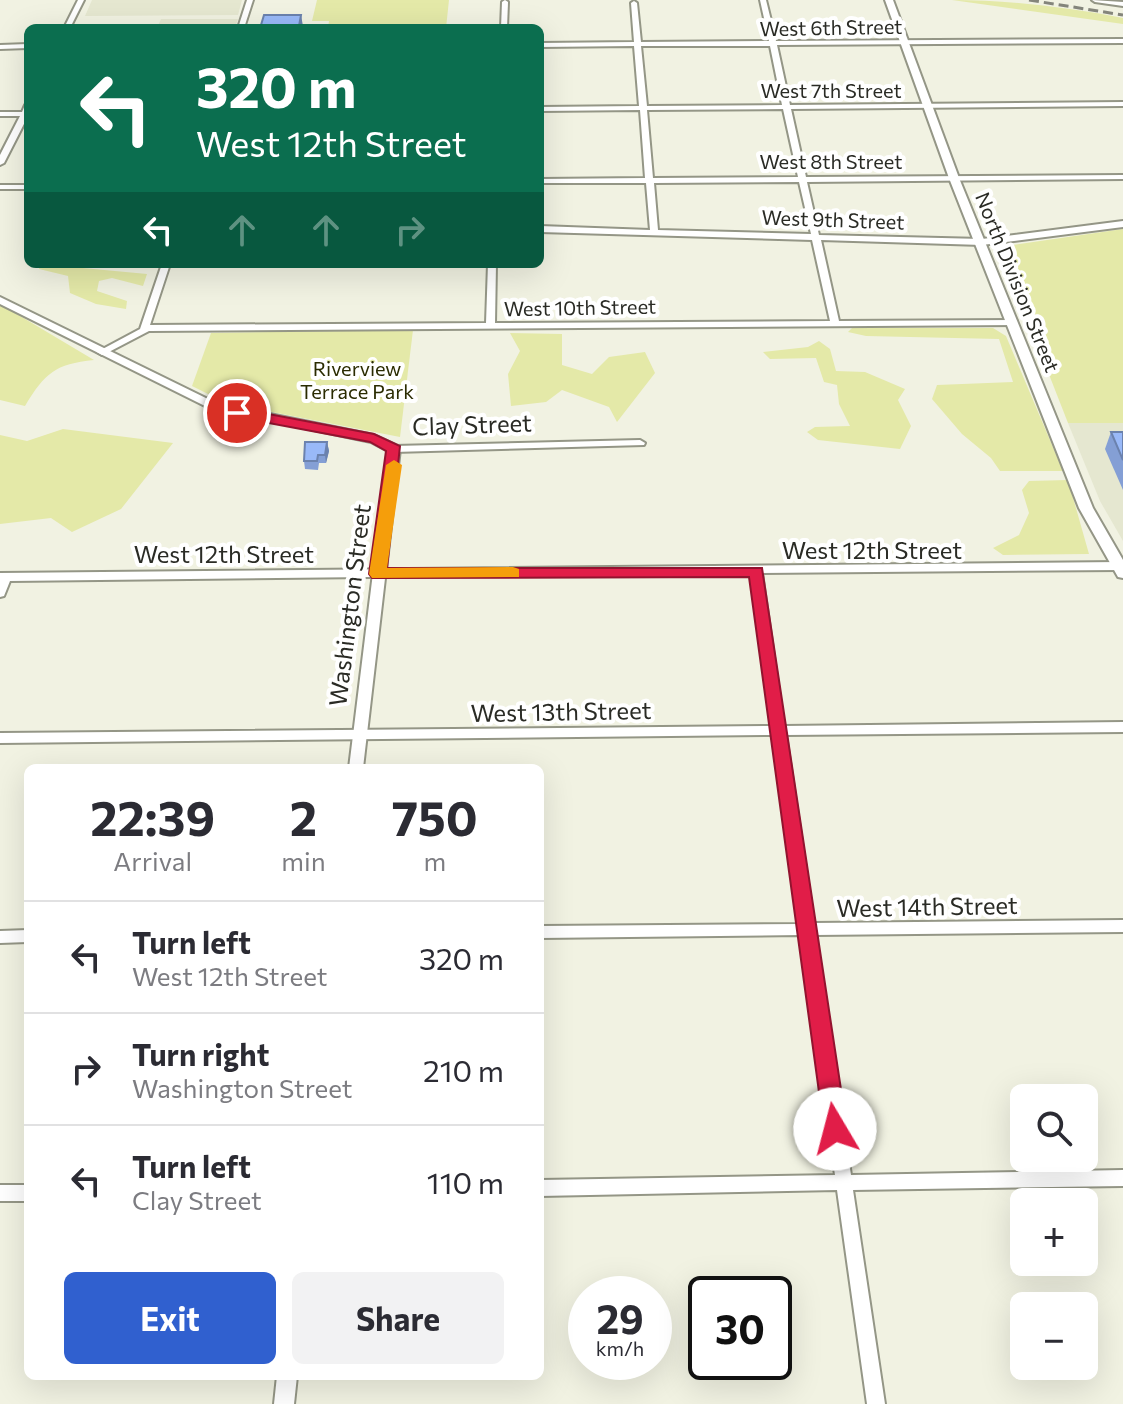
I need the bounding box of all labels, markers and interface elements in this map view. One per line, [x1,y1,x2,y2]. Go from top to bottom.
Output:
street label: West 6th Street [759,14,903,40]
text: 320 m [196,51,357,120]
icon: left [64,56,168,160]
street label: West 7th Street [760,78,902,102]
text: West 12th Street [196,120,467,164]
street label: West 8th Street [760,149,902,173]
street label: North Division Street [971,189,1065,375]
street label: West 9th Street [761,205,905,233]
icon: left [136,208,180,252]
icon: ahead [220,208,264,252]
icon: ahead [304,208,348,252]
icon: right [388,208,432,252]
street label: West 10th Street [504,294,656,320]
park label: Riverview Terrace Park [300,356,414,403]
pin [203,379,271,447]
icon: arrive [215,391,259,435]
street label: Clay Street [412,407,532,441]
street label: Washington Street [322,502,376,708]
street label: West 12th Street [782,535,962,564]
street label: West 12th Street [134,539,314,568]
street label: West 13th Street [470,695,652,727]
text: 22:39 [90,787,215,846]
text: 2 [290,787,317,846]
text: 750 [392,787,478,846]
text: Arrival [113,845,192,876]
text: min [281,845,326,876]
text: m [423,845,446,876]
street label: West 14th Street [836,890,1018,922]
text: Turn left [132,923,251,960]
icon: left [64,935,108,979]
text: 320 m [419,939,504,976]
text: West 12th Street [132,960,327,991]
text: Turn right [132,1035,269,1072]
icon: right [64,1047,108,1091]
text: 210 m [423,1051,504,1088]
text: Washington Street [132,1072,353,1103]
map controls [1010,1084,1098,1380]
button: search [1010,1084,1098,1172]
position arrow [793,1087,877,1171]
text: Turn left [132,1147,251,1184]
icon: left [64,1159,108,1203]
text: 110 m [427,1163,504,1200]
text: Clay Street [132,1184,262,1215]
button: + [1010,1188,1098,1276]
button: Exit [64,1272,276,1364]
button: Share [292,1272,504,1364]
speed limit sign: 30 [688,1276,792,1380]
button: − [1010,1292,1098,1380]
text: 29 [596,1293,644,1342]
text: km/h [596,1336,644,1360]

